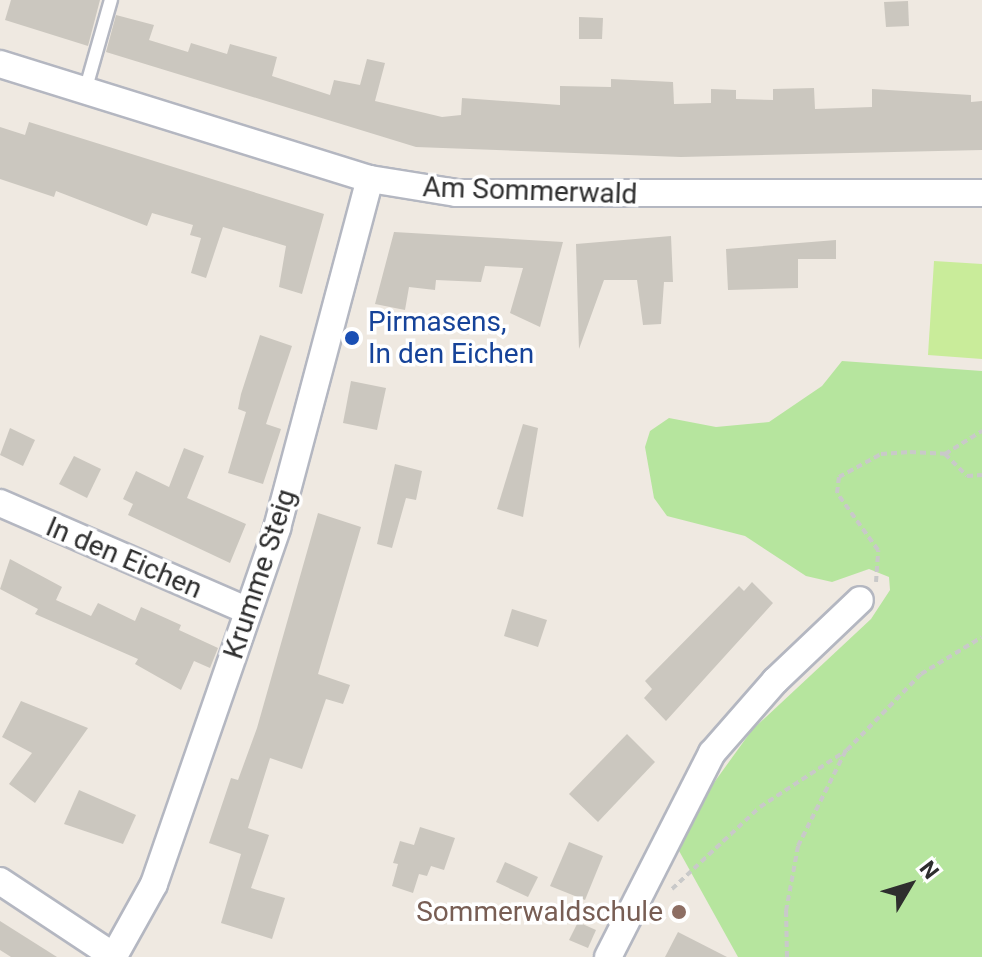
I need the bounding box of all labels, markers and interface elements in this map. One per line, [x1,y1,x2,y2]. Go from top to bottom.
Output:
street label: Am Sommerwald [422,170,638,212]
place label: Pirmasens, In den Eichen [368,305,534,371]
marker: Pirmasens, In den Eichen [343,329,361,347]
street label: Krumme Steig [217,485,303,663]
street label: In den Eichen [41,510,207,606]
north arrow [870,845,950,925]
text: N [915,856,944,884]
place label: Sommerwaldschule [416,895,663,929]
marker: Sommerwaldschule [670,903,688,921]

